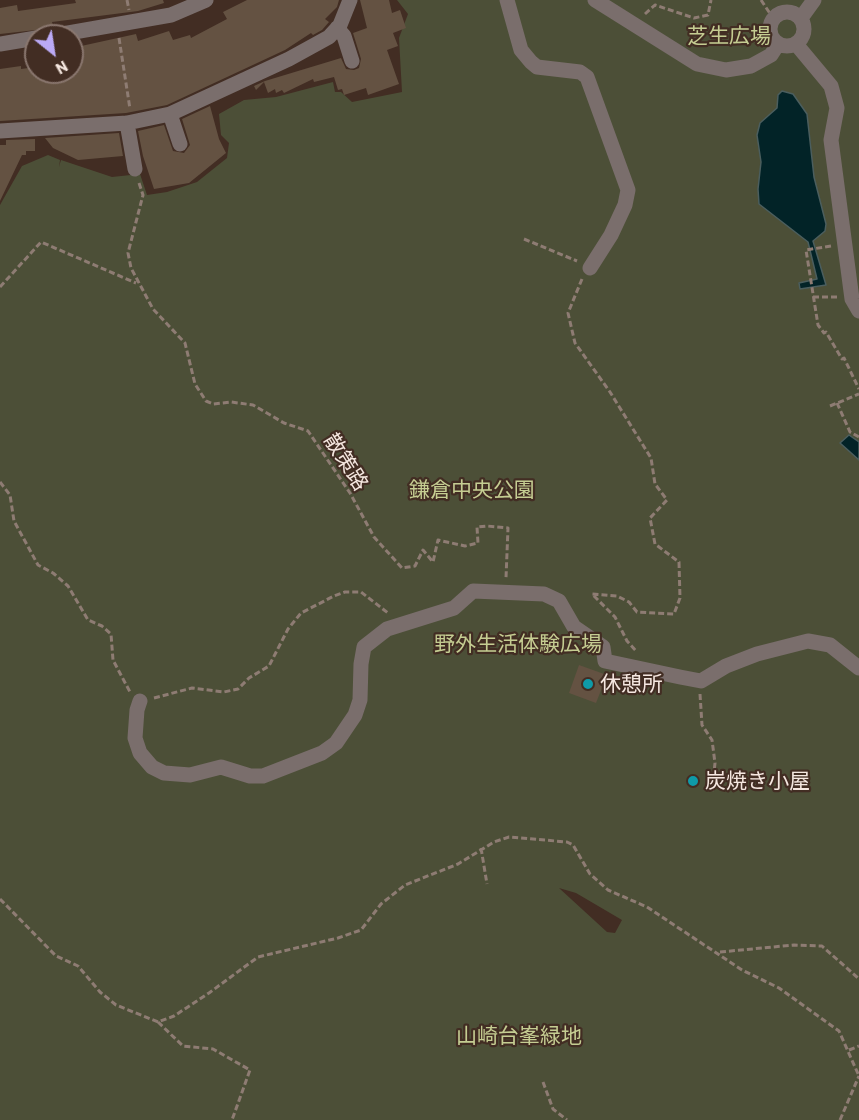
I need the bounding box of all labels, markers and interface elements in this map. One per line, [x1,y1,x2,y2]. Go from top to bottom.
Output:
park label: 芝生広場 [687,23,771,49]
north arrow [24,24,84,84]
text: N [53,57,72,79]
street label: 散策路 [319,429,373,495]
park label: 鎌倉中央公園 [409,477,535,503]
park label: 野外生活体験広場 [434,631,602,657]
place label: 休憩所 [600,671,663,697]
marker: 休憩所 [581,677,595,691]
place label: 炭焼き小屋 [705,768,810,794]
marker: 炭焼き小屋 [686,774,700,788]
park label: 山崎台峯緑地 [456,1023,582,1049]

